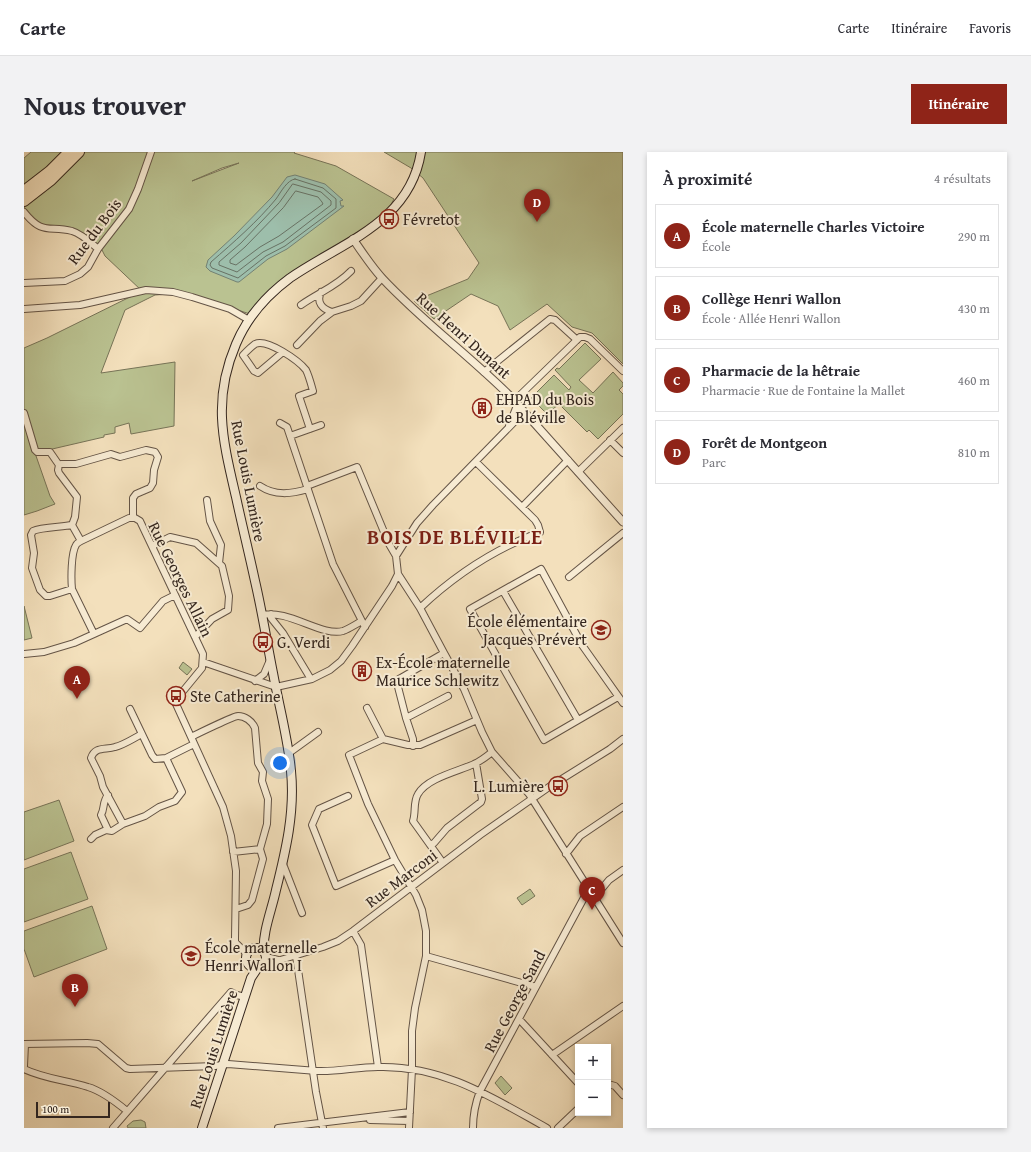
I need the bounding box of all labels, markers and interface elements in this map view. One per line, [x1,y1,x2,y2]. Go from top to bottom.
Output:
text: Carte [20,14,66,42]
text: Carte [838,18,869,38]
text: Itinéraire [891,18,947,38]
text: Favoris [969,18,1011,38]
text: Nous trouver [24,84,186,125]
button: Itinéraire [911,84,1007,124]
text: À proximité [663,166,752,191]
text: 4 résultats [934,169,991,188]
pin: D [524,189,550,222]
street label: Rue du Bois [61,193,127,269]
place label: Févretot [403,207,460,231]
bus stop icon: Févretot [378,208,400,230]
text: École maternelle Charles Victoire [702,216,925,237]
text: A [673,227,681,246]
text: 290 m [958,227,990,246]
text: École [702,237,731,256]
street label: Rue Henri Dunant [411,286,517,384]
text: Collège Henri Wallon [702,288,841,309]
text: B [673,299,681,318]
text: 430 m [958,299,990,318]
text: École · Allée Henri Wallon [702,309,841,328]
text: Pharmacie de la hêtraie [702,360,860,381]
text: C [673,371,681,390]
text: 460 m [958,371,990,390]
text: Pharmacie · Rue de Fontaine la Mallet [702,381,905,400]
place label: EHPAD du Bois de Bléville [496,387,594,429]
building icon: EHPAD du Bois de Bléville [471,397,493,419]
street label: Rue Louis Lumière [225,418,273,544]
text: Forêt de Montgeon [702,432,827,453]
text: D [673,443,681,462]
text: 810 m [958,443,990,462]
text: Parc [702,453,726,472]
street label: Rue Georges Allain [143,517,219,641]
district label: BOIS DE BLÉVILLE [367,522,543,551]
place label: École élémentaire Jacques Prévert [467,609,587,651]
school or university icon: École élémentaire Jacques Prévert [590,619,612,641]
place label: G. Verdi [277,630,331,654]
bus stop icon: G. Verdi [252,631,274,653]
place label: Ex-École maternelle Maurice Schlewitz [376,650,510,692]
building icon: Ex-École maternelle Maurice Schlewitz [351,660,373,682]
pin: A [64,666,90,699]
place label: Ste Catherine [190,684,280,708]
bus stop icon: Ste Catherine [165,685,187,707]
your location [270,753,290,773]
place label: L. Lumière [473,774,544,798]
bus stop icon: L. Lumière [547,775,569,797]
street label: Rue Marconi [360,843,442,913]
pin: C [579,877,605,910]
place label: École maternelle Henri Wallon I [205,935,317,977]
school or university icon: École maternelle Henri Wallon I [180,945,202,967]
street label: Rue George Sand [477,945,551,1056]
pin: B [62,974,88,1007]
street label: Rue Louis Lumière [183,987,243,1111]
map controls [575,1044,611,1116]
button: + [575,1044,611,1080]
button: − [575,1080,611,1116]
scale bar [36,1100,110,1119]
text: 100 m [42,1101,69,1117]

